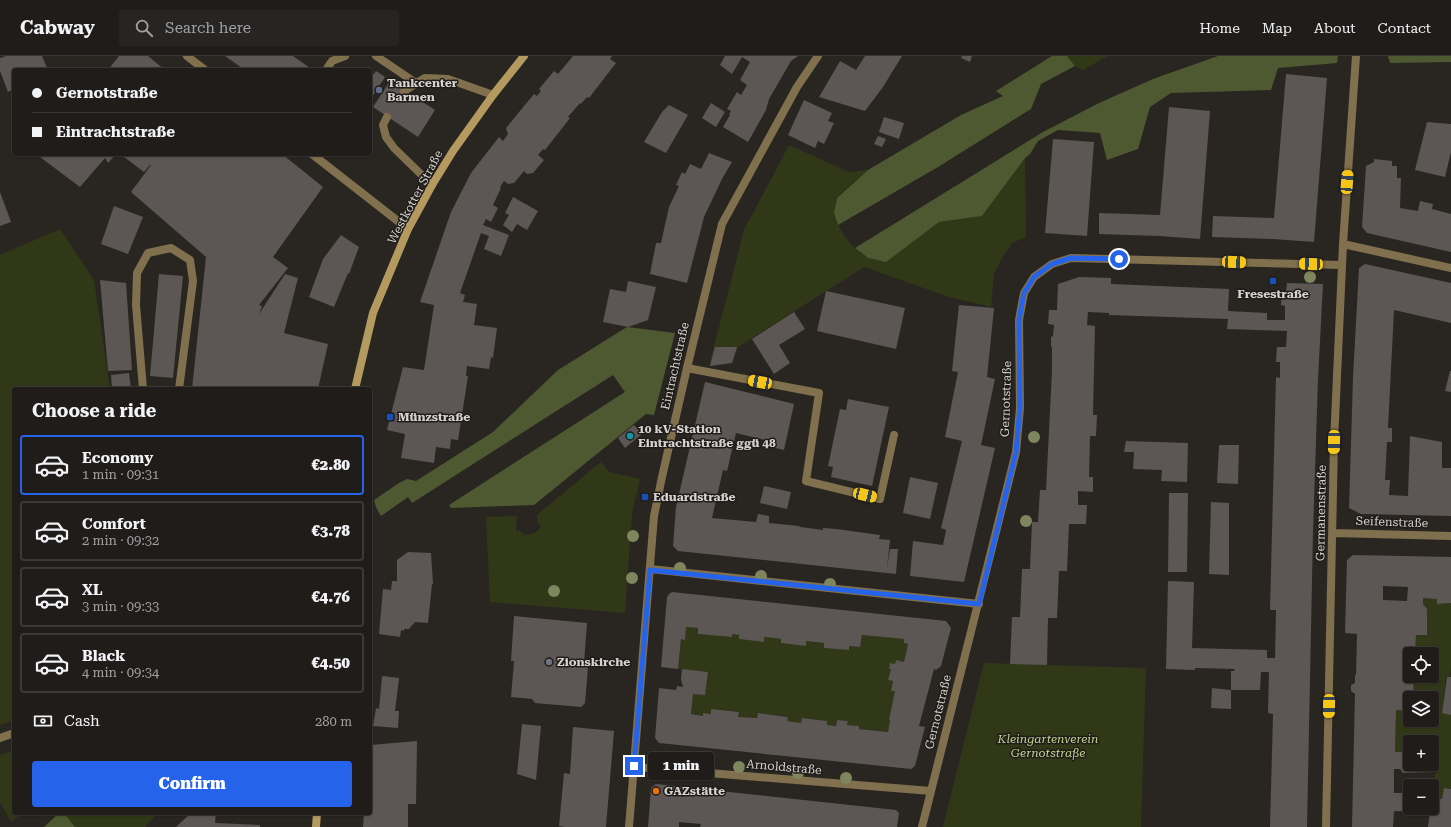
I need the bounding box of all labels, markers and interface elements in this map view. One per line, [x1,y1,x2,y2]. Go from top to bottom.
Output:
search box [119,10,399,46]
text: Cabway [20,16,95,39]
icon: search [133,17,155,39]
text: Search here [165,19,251,37]
text: Home [1199,20,1240,36]
text: Map [1262,20,1292,36]
text: About [1314,20,1356,36]
text: Contact [1378,20,1431,36]
place label: Tankcenter Barmen [387,76,458,104]
text: Gernotstraße [56,84,157,102]
marker: Tankcenter Barmen [374,85,384,95]
text: Eintrachtstraße [56,123,175,141]
street label: Westkotter Straße [384,148,446,246]
car [1340,170,1354,194]
route start [1110,250,1128,268]
car [1222,256,1246,268]
car [1299,258,1323,270]
marker: Fresestraße [1268,276,1278,286]
place label: Fresestraße [1237,287,1309,301]
street label: Eintrachtstraße [658,320,692,411]
street label: Gernotstraße [998,360,1014,437]
car [747,374,773,390]
text: Choose a ride [32,400,156,421]
place label: Münzstraße [398,410,470,424]
marker: Münzstraße [385,412,395,422]
place label: 10 kV-Station Eintrachtstraße ggü 48 [638,422,776,450]
car [1328,430,1340,454]
marker: 10 kV-Station Eintrachtstraße ggü 48 [625,431,635,441]
icon: car [34,447,70,483]
text: Economy [82,449,153,467]
text: €2.80 [311,456,350,474]
street label: Germanenstraße [1313,464,1329,561]
text: 1 min · 09:31 [82,467,159,482]
car [852,486,878,504]
place label: Eduardstraße [653,490,736,504]
marker: Eduardstraße [640,492,650,502]
icon: car [34,513,70,549]
street label: Seifenstraße [1355,514,1429,530]
text: Comfort [82,515,146,533]
text: €3.78 [311,522,350,540]
text: 2 min · 09:32 [82,533,159,548]
icon: car [34,579,70,615]
text: XL [82,581,103,599]
text: €4.76 [311,588,350,606]
text: 3 min · 09:33 [82,599,159,614]
icon: car [34,645,70,681]
text: Black [82,647,125,665]
map controls [1403,647,1439,815]
button: locate [1403,647,1439,683]
text: €4.50 [311,654,350,672]
place label: Zionskirche [557,655,630,669]
marker: Zionskirche [544,657,554,667]
text: 4 min · 09:34 [82,665,159,680]
street label: Gernotstraße [922,673,954,751]
button: layers [1403,691,1439,727]
car [1323,694,1335,718]
icon: cash [32,710,54,732]
text: Cash [64,712,100,730]
text: 280 m [315,714,352,729]
park label: Kleingartenverein Gernotstraße [997,732,1098,760]
button: + [1403,735,1439,771]
callout: 1 min [648,752,714,780]
route end [625,757,643,775]
street label: Arnoldstraße [746,757,823,777]
text: 1 min [663,758,699,773]
button: Confirm [32,761,352,807]
button: − [1403,779,1439,815]
place label: GAZstätte [664,784,725,798]
marker: GAZstätte [651,786,661,796]

